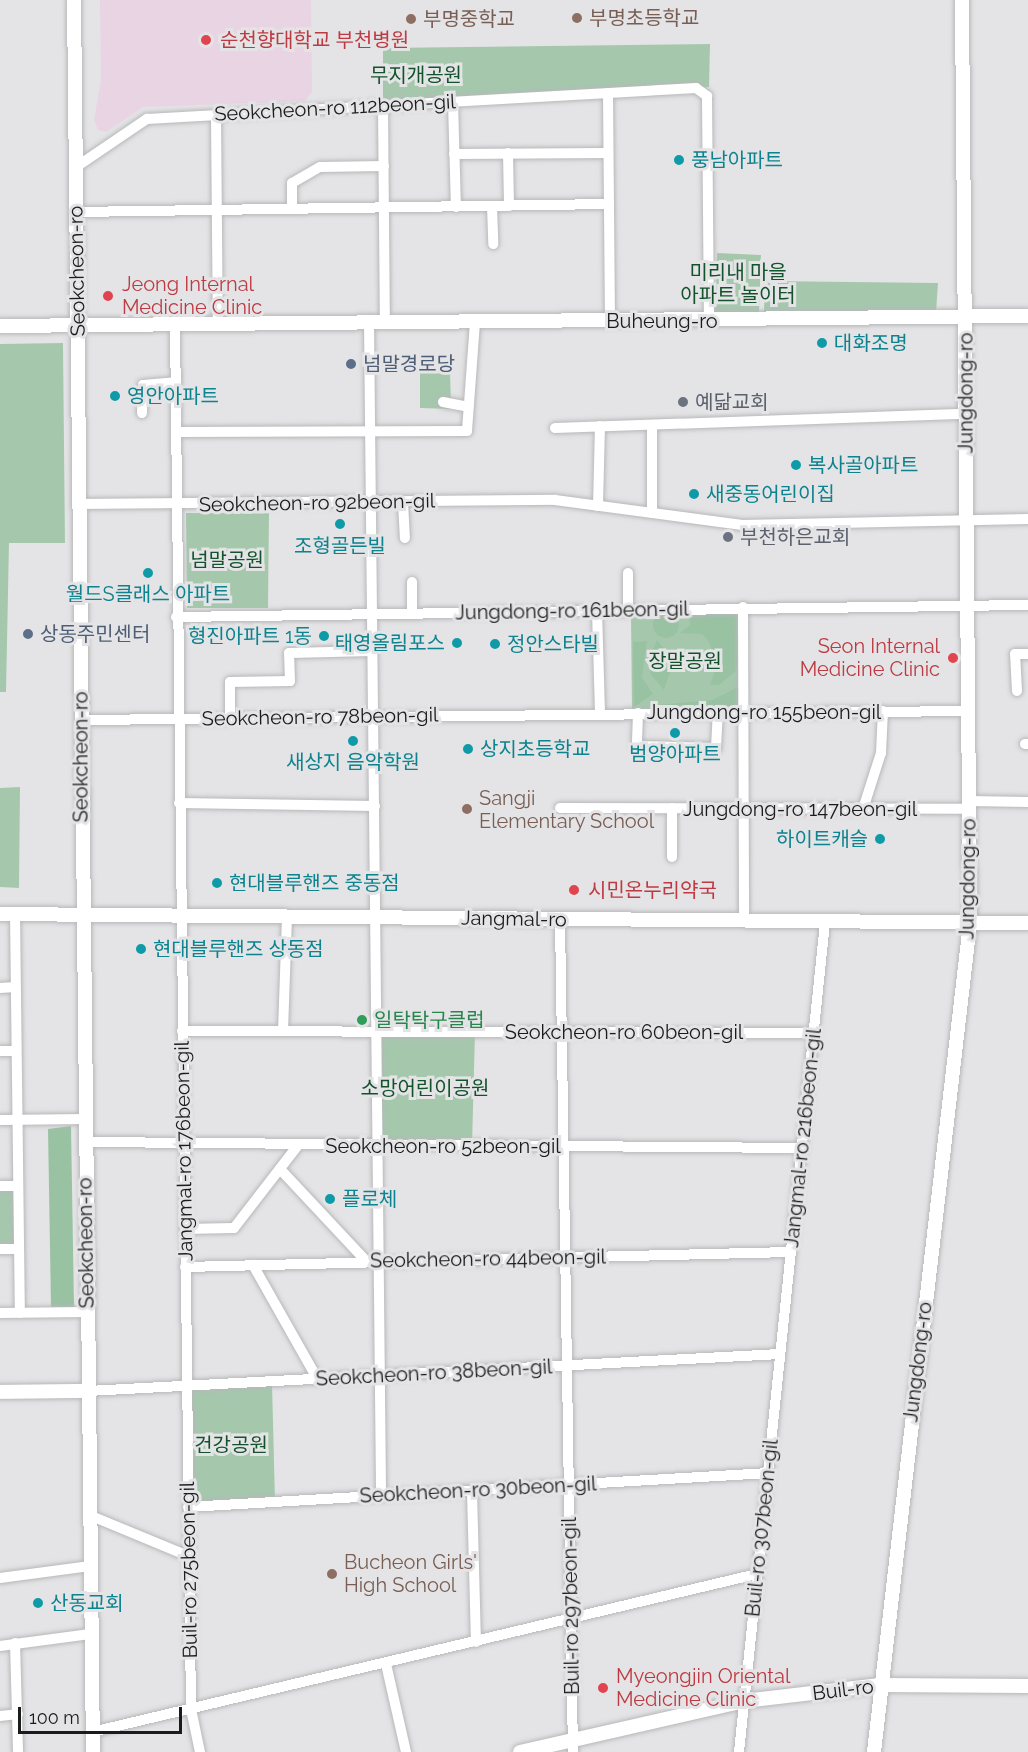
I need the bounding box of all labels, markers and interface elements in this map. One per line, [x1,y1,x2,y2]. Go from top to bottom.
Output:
place label: 부명초등학교 [589,6,699,30]
place label: 부명중학교 [423,7,515,31]
marker: 부명초등학교 [570,11,584,25]
marker: 부명중학교 [404,12,418,26]
place label: 순천향대학교 부천병원 [220,28,409,52]
marker: 순천향대학교 부천병원 [197,31,215,49]
park label: 무지개공원 [370,63,462,87]
street label: Seokcheon-ro 112beon-gil [214,90,456,126]
place label: 풍남아파트 [691,148,783,172]
marker: 풍남아파트 [672,153,686,167]
street label: Seokcheon-ro [64,205,90,337]
park label: 미리내 마을 아파트 놀이터 [680,261,796,308]
place label: Jeong Internal Medicine Clinic [122,272,262,319]
marker: Jeong Internal Medicine Clinic [99,287,117,305]
street label: Buheung-ro [606,309,718,333]
place label: 대화조명 [834,331,908,355]
street label: Jungdong-ro [954,333,978,453]
marker: 대화조명 [815,336,829,350]
place label: 넘말경로당 [363,352,455,376]
marker: 넘말경로당 [344,357,358,371]
place label: 영안아파트 [127,384,219,408]
marker: 영안아파트 [108,389,122,403]
place label: 예닮교회 [695,390,769,414]
marker: 예닮교회 [676,395,690,409]
place label: 복사골아파트 [808,453,918,477]
marker: 복사골아파트 [789,458,803,472]
place label: 새중동어린이집 [706,482,835,506]
marker: 새중동어린이집 [687,487,701,501]
street label: Seokcheon-ro 92beon-gil [199,489,435,517]
marker: 조형골든빌 [333,517,347,531]
place label: 부천하은교회 [740,525,850,549]
marker: 부천하은교회 [721,530,735,544]
place label: 조형골든빌 [294,534,386,558]
park label: 넘말공원 [190,548,264,572]
marker: 월드S클래스 아파트 [141,566,155,580]
place label: 월드S클래스 아파트 [66,582,230,606]
street label: Jungdong-ro 161beon-gil [455,597,689,625]
place label: 상동주민센터 [40,622,150,646]
place label: 형진아파트 1동 [188,624,312,648]
marker: 상동주민센터 [21,627,35,641]
marker: 형진아파트 1동 [317,629,331,643]
place label: 태영올림포스 [335,631,445,655]
place label: 정안스타빌 [507,632,599,656]
place label: Seon Internal Medicine Clinic [800,634,940,681]
marker: 태영올림포스 [450,636,464,650]
marker: 정안스타빌 [488,637,502,651]
park label: 장말공원 [648,649,722,673]
marker: Seon Internal Medicine Clinic [944,649,962,667]
street label: Seokcheon-ro [69,692,93,822]
street label: Jungdong-ro 155beon-gil [647,700,881,724]
street label: Seokcheon-ro 78beon-gil [201,703,439,731]
marker: 범양아파트 [668,726,682,740]
marker: 새상지 음악학원 [346,734,360,748]
place label: 상지초등학교 [480,737,590,761]
marker: 상지초등학교 [461,742,475,756]
place label: 범양아파트 [629,742,721,766]
place label: 새상지 음악학원 [286,750,420,774]
place label: Sangji Elementary School [479,786,655,833]
street label: Jungdong-ro 147beon-gil [683,797,917,821]
marker: Sangji Elementary School [460,802,474,816]
street label: Jungdong-ro [955,818,981,940]
place label: 하이트캐슬 [776,827,868,851]
marker: 하이트캐슬 [873,832,887,846]
place label: 현대블루핸즈 중동점 [229,871,400,895]
marker: 현대블루핸즈 중동점 [210,876,224,890]
place label: 시민온누리약국 [588,878,717,902]
marker: 시민온누리약국 [565,881,583,899]
street label: Jangmal-ro [461,906,567,932]
place label: 현대블루핸즈 상동점 [153,937,324,961]
marker: 현대블루핸즈 상동점 [134,942,148,956]
place label: 일탁탁구클럽 [374,1008,484,1032]
marker: 일탁탁구클럽 [355,1013,369,1027]
street label: Seokcheon-ro 60beon-gil [505,1020,743,1044]
street label: Jangmal-ro 216beon-gil [780,1027,826,1249]
street label: Jangmal-ro 176beon-gil [170,1041,198,1261]
park label: 소망어린이공원 [361,1076,489,1100]
street label: Seokcheon-ro 52beon-gil [325,1134,561,1158]
street label: Seokcheon-ro [73,1177,99,1309]
place label: 플로체 [342,1187,397,1211]
marker: 플로체 [323,1192,337,1206]
street label: Seokcheon-ro 44beon-gil [370,1245,606,1273]
street label: Jungdong-ro [899,1301,937,1423]
street label: Seokcheon-ro 38beon-gil [315,1355,553,1391]
park label: 건강공원 [194,1433,268,1457]
street label: Buil-ro 307beon-gil [741,1438,783,1618]
street label: Seokcheon-ro 30beon-gil [359,1472,597,1508]
street label: Buil-ro 275beon-gil [175,1481,203,1659]
street label: Buil-ro 297beon-gil [557,1517,585,1695]
place label: Bucheon Girls' High School [344,1550,477,1597]
marker: Bucheon Girls' High School [325,1567,339,1581]
place label: 산동교회 [50,1591,124,1615]
marker: 산동교회 [31,1596,45,1610]
place label: Myeongjin Oriental Medicine Clinic [616,1664,790,1711]
street label: Buil-ro [811,1674,875,1706]
marker: Myeongjin Oriental Medicine Clinic [594,1679,612,1697]
scale bar [21,1695,184,1733]
text: 100 m [29,1707,80,1728]

